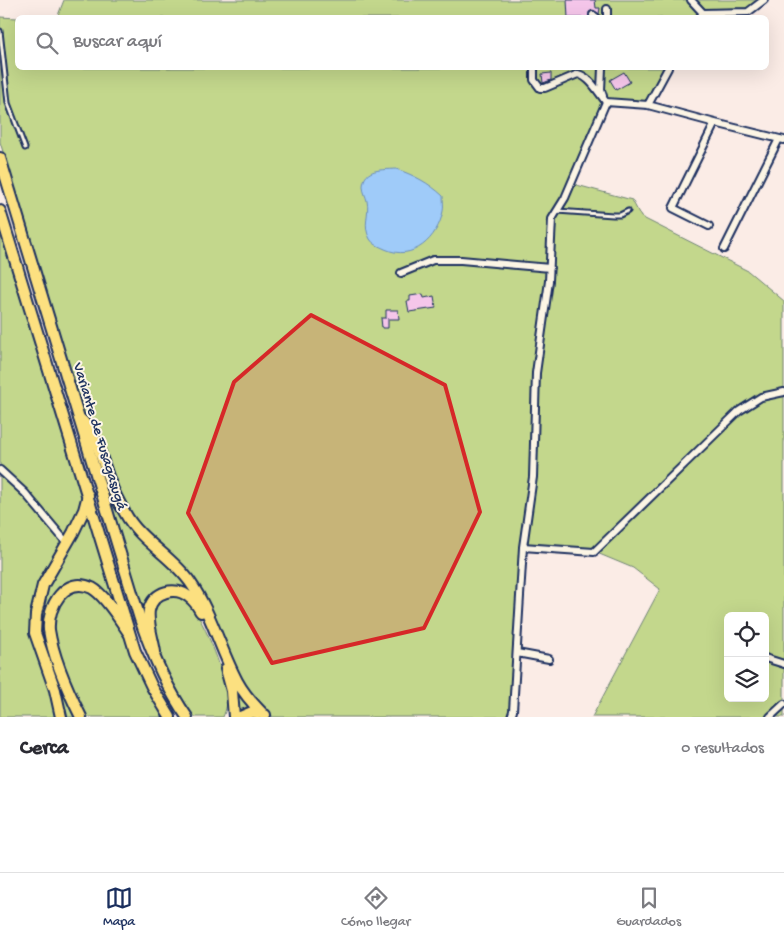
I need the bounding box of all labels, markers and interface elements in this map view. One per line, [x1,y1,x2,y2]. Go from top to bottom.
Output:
search box [15,15,769,70]
icon: search [33,29,61,57]
text: Buscar aquí [73,31,162,54]
street label: Variante de Fusagasugá [68,360,130,513]
map controls [724,612,769,702]
button: locate [724,612,769,657]
button: layers [724,657,769,702]
text: Cerca [20,737,68,762]
text: 0 resultados [681,740,764,759]
tab: Mapa [103,884,135,931]
tab: Cómo llegar [341,884,410,931]
tab: Guardados [616,884,681,931]

